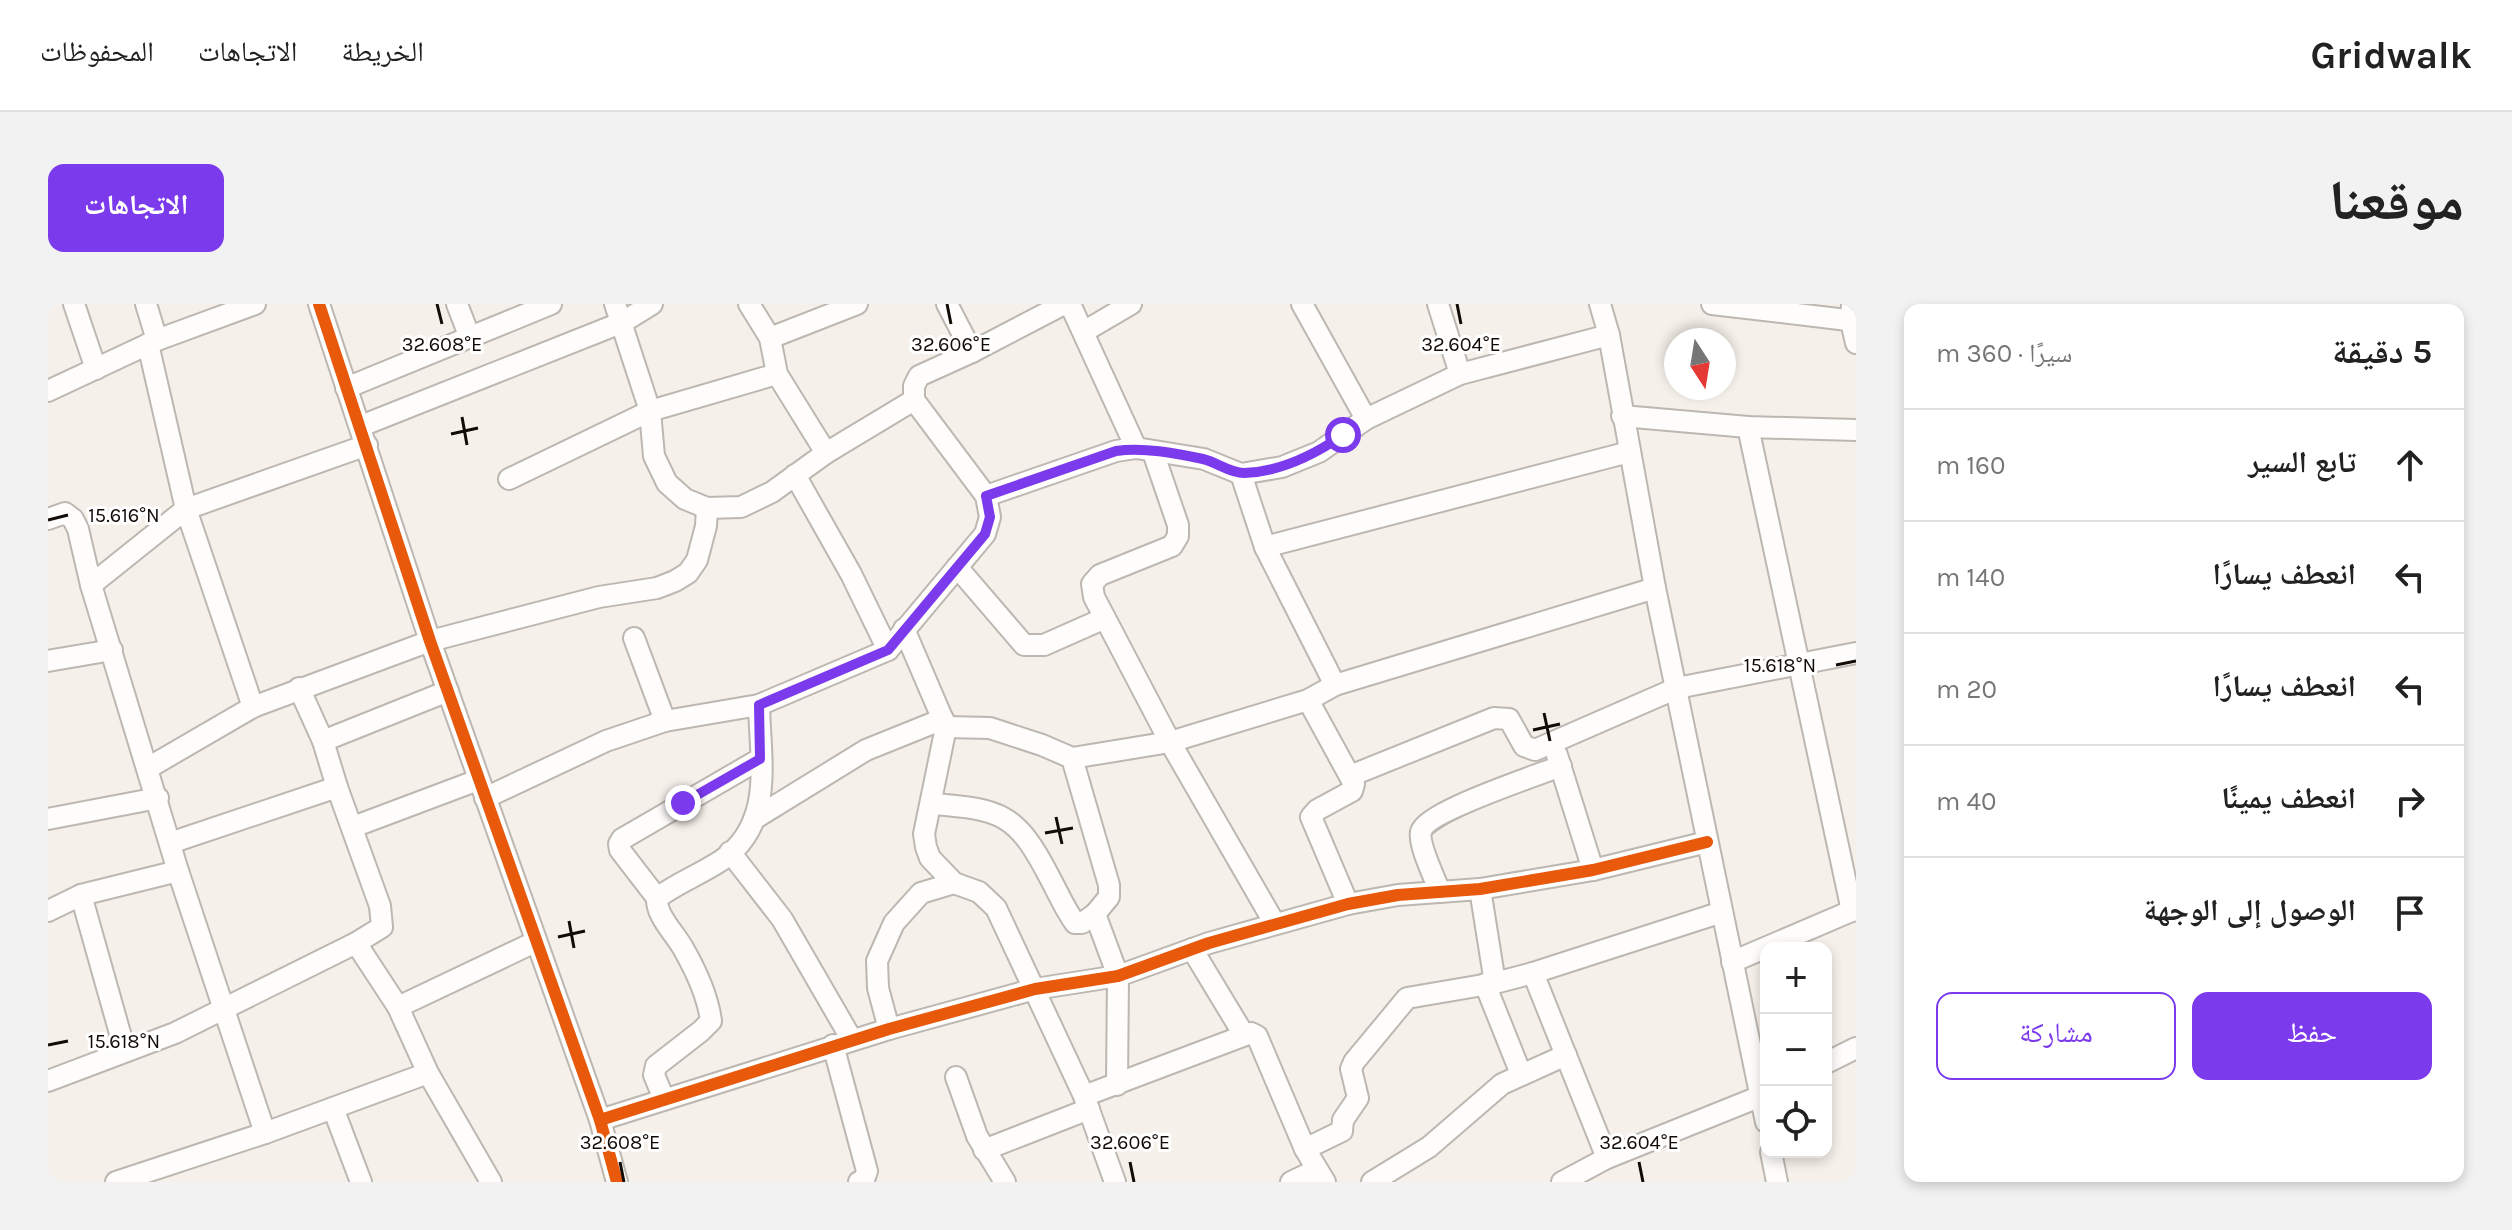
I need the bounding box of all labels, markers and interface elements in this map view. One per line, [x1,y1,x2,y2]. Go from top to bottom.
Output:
text: Gridwalk [2310,33,2472,78]
text: المحفوظات [40,35,154,68]
text: الاتجاهات [198,35,297,68]
text: الخريطة [341,35,424,68]
button: الاتجاهات [48,164,224,252]
text: موقعنا [2329,169,2464,234]
north arrow [1664,328,1736,400]
text: 5 دقيقة [2332,332,2432,372]
text: 32.608°E [402,333,482,356]
text: 32.606°E [911,333,991,356]
text: 32.604°E [1421,333,1501,356]
text: سيرًا · 360 m [1936,338,2072,369]
route start [1325,417,1361,453]
icon: ahead [2388,443,2432,487]
text: تابع السير [2248,444,2356,480]
text: 160 m [1936,450,2005,481]
text: 15.616°N [88,504,160,527]
icon: left [2388,555,2432,599]
text: انعطف يسارًا [2212,556,2356,592]
text: 140 m [1936,562,2005,593]
text: 15.618°N [1744,654,1816,677]
icon: left [2388,667,2432,711]
text: انعطف يسارًا [2212,668,2356,704]
text: 20 m [1936,674,1997,705]
icon: right [2388,779,2432,823]
text: انعطف يمينًا [2221,780,2356,816]
route end [665,785,701,821]
text: 40 m [1936,786,1996,817]
icon: arrive [2388,891,2432,935]
text: الوصول إلى الوجهة [2144,892,2356,928]
map controls [1760,942,1832,1158]
button: + [1760,942,1832,1014]
button: مشاركة [1936,992,2176,1080]
button: حفظ [2192,992,2432,1080]
button: − [1760,1014,1832,1086]
text: 15.618°N [88,1030,160,1053]
button: locate [1760,1086,1832,1158]
text: 32.608°E [580,1131,660,1154]
text: 32.606°E [1090,1131,1170,1154]
text: 32.604°E [1599,1131,1679,1154]

